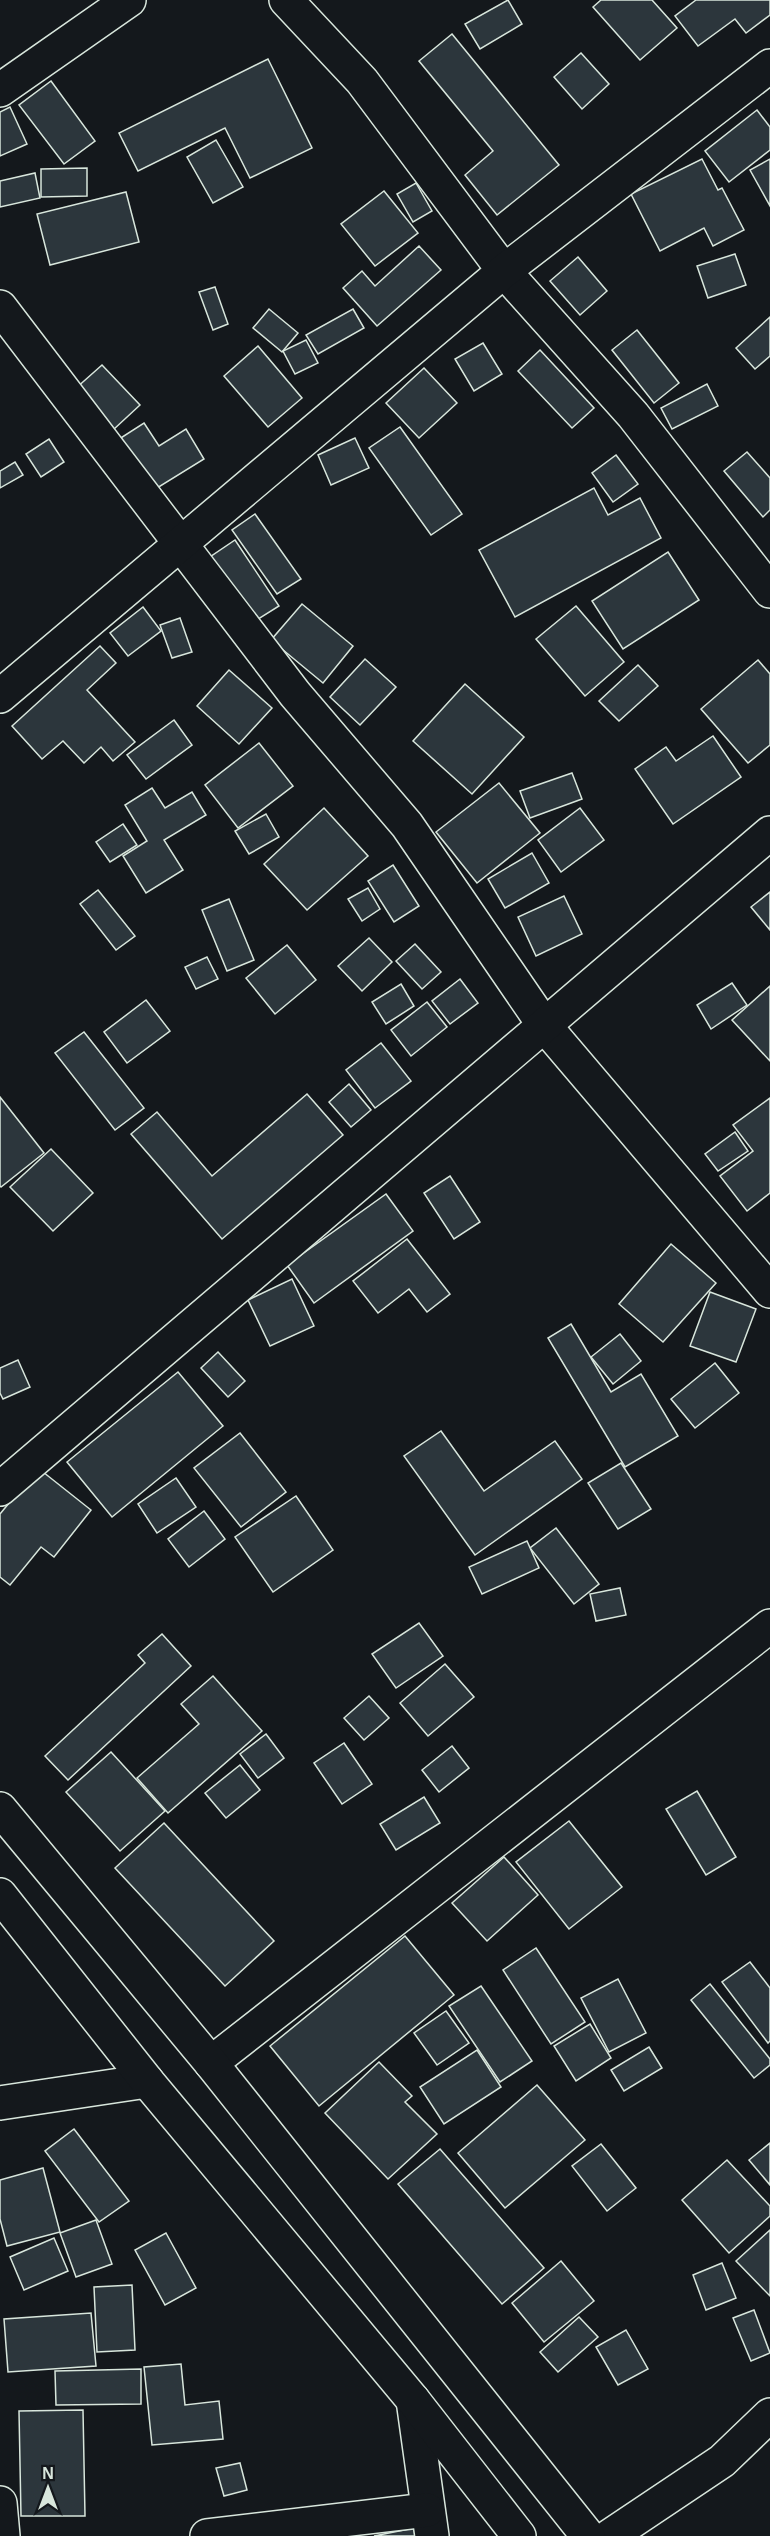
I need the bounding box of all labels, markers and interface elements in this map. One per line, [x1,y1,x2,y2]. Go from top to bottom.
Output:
north arrow [18,2458,78,2518]
text: N [42,2465,54,2482]

